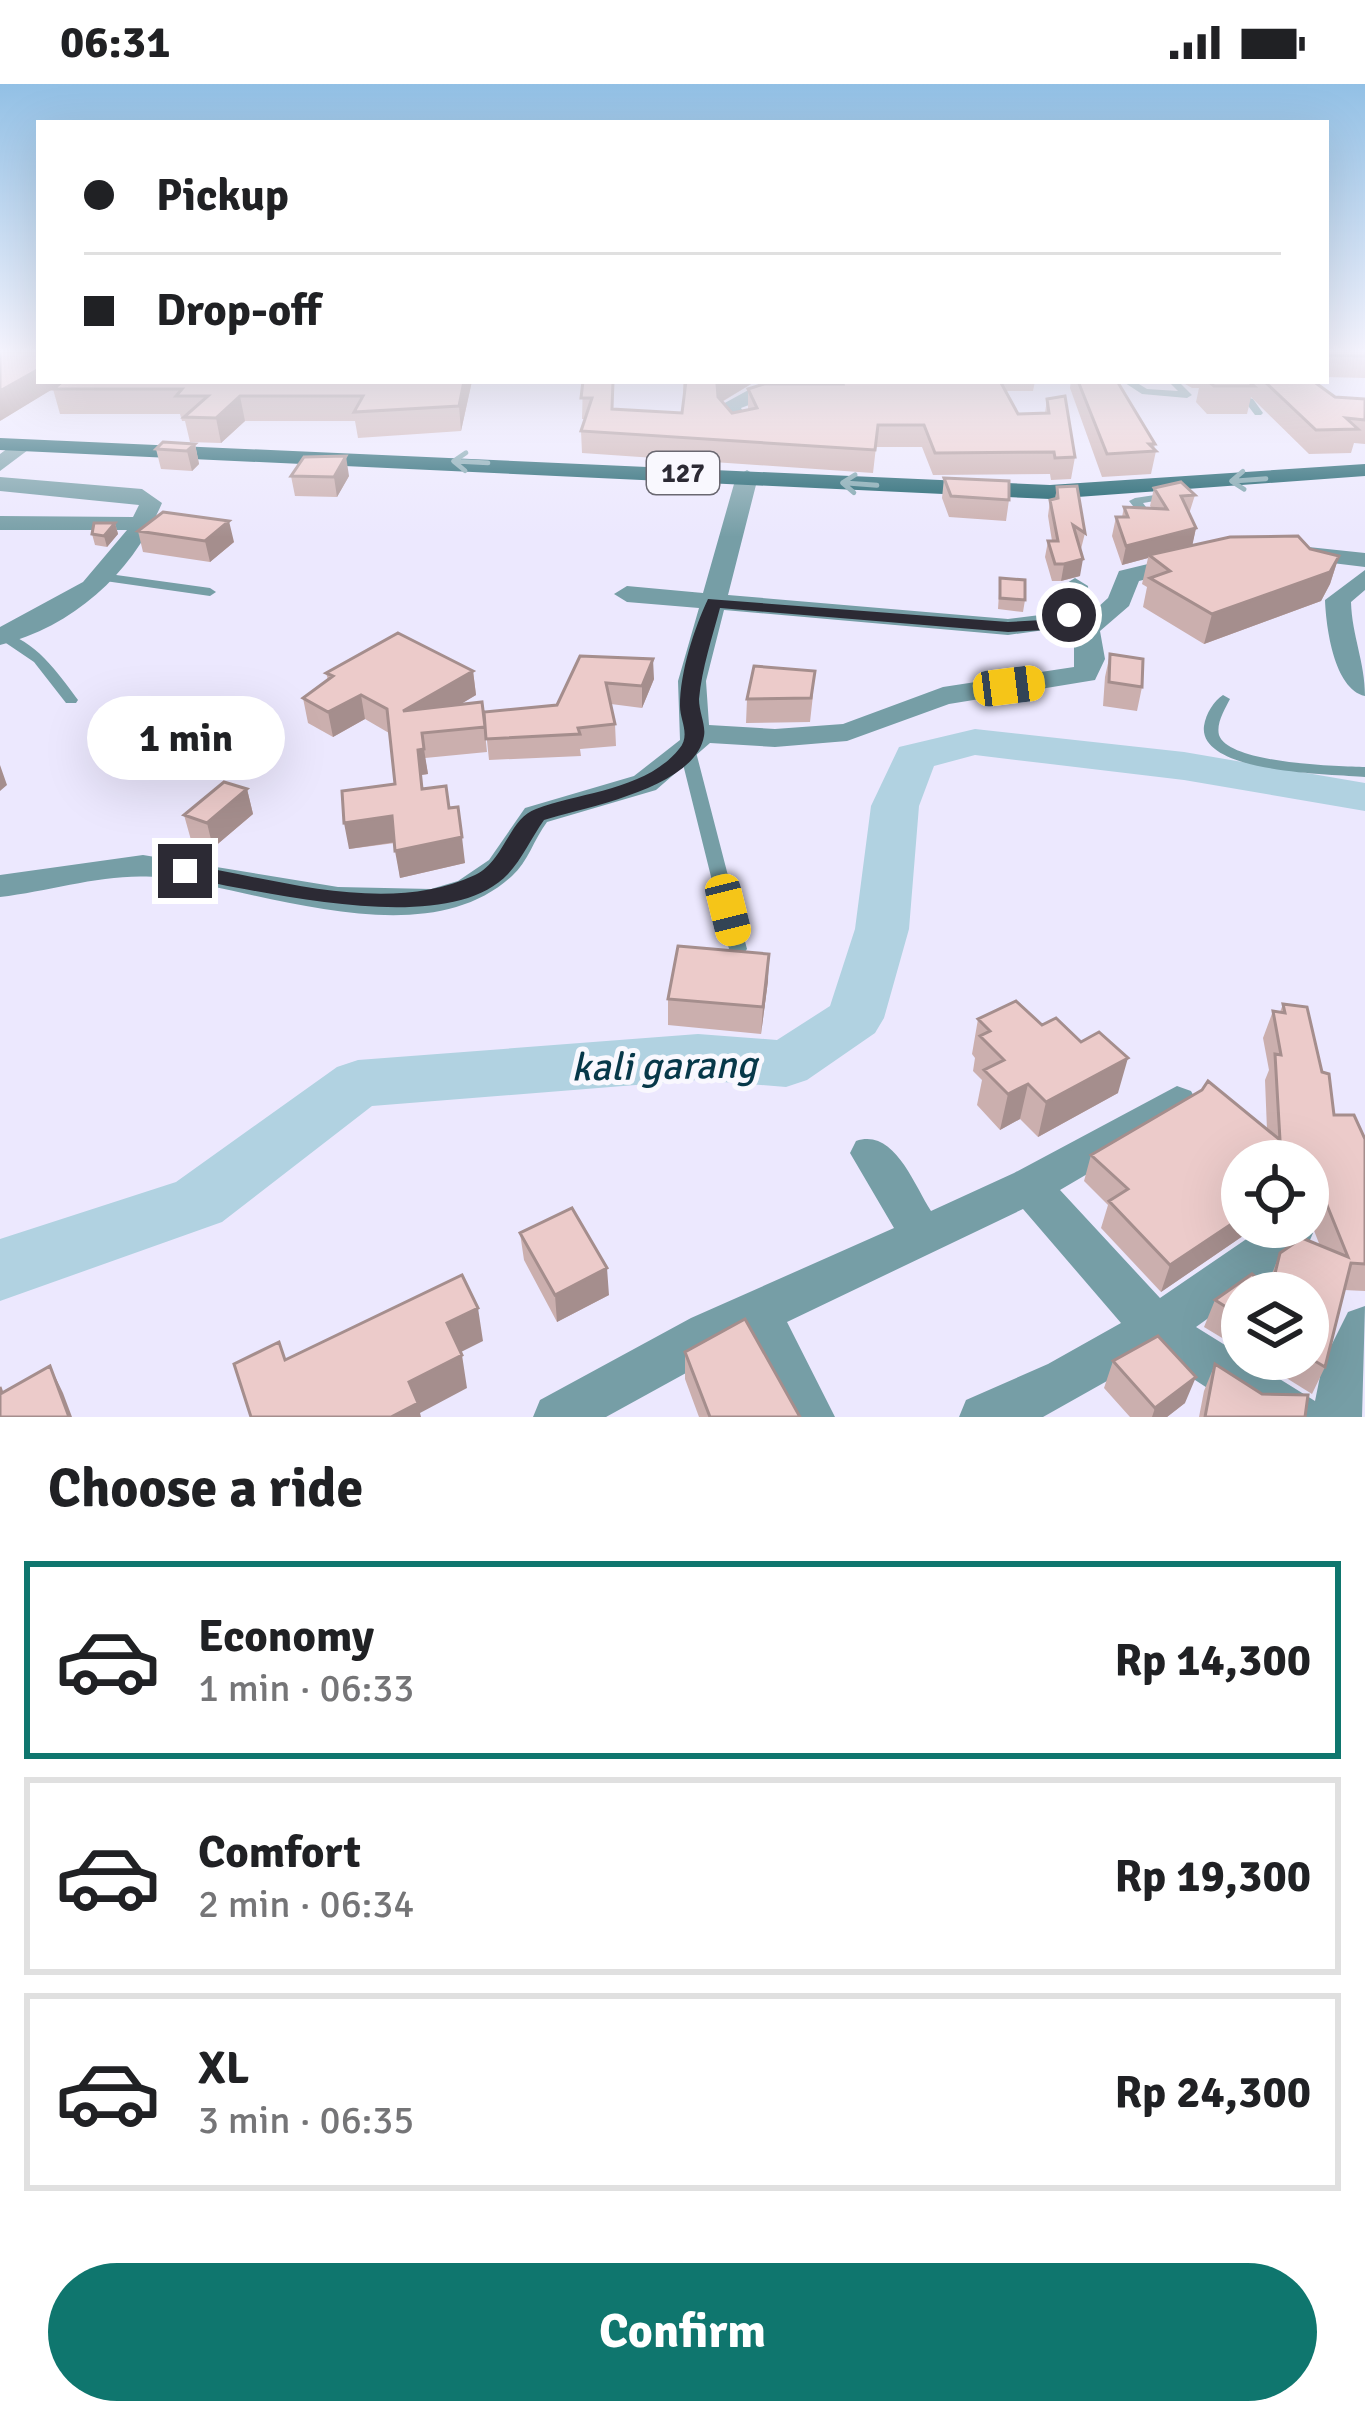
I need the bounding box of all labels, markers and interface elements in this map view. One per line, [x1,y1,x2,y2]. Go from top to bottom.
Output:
text: 06:31 [60,15,170,70]
text: Pickup [156,168,289,223]
text: Drop-off [156,283,321,338]
one-way arrow [451,450,490,473]
road number: 127 [647,452,719,494]
one-way arrow [1230,469,1269,492]
one-way arrow [840,472,879,495]
route start [1042,588,1096,642]
car [971,664,1047,708]
callout: 1 min [86,697,284,781]
text: 1 min [139,714,233,762]
route end [158,844,212,898]
car [702,871,754,949]
water label: kali garang [571,1040,761,1092]
map controls [1221,1140,1329,1380]
button: locate [1221,1140,1329,1248]
button: layers [1221,1272,1329,1380]
text: Choose a ride [48,1455,363,1522]
icon: car [54,1606,162,1714]
text: Economy [198,1609,374,1664]
text: Rp 14,300 [1114,1633,1311,1688]
text: 1 min · 06:33 [198,1664,414,1712]
icon: car [54,1822,162,1930]
text: Comfort [198,1825,361,1880]
text: Rp 19,300 [1114,1849,1311,1904]
text: 2 min · 06:34 [198,1880,414,1928]
icon: car [54,2038,162,2146]
text: XL [198,2041,249,2096]
text: Rp 24,300 [1114,2065,1311,2120]
text: 3 min · 06:35 [198,2096,414,2144]
button: Confirm [48,2263,1317,2401]

